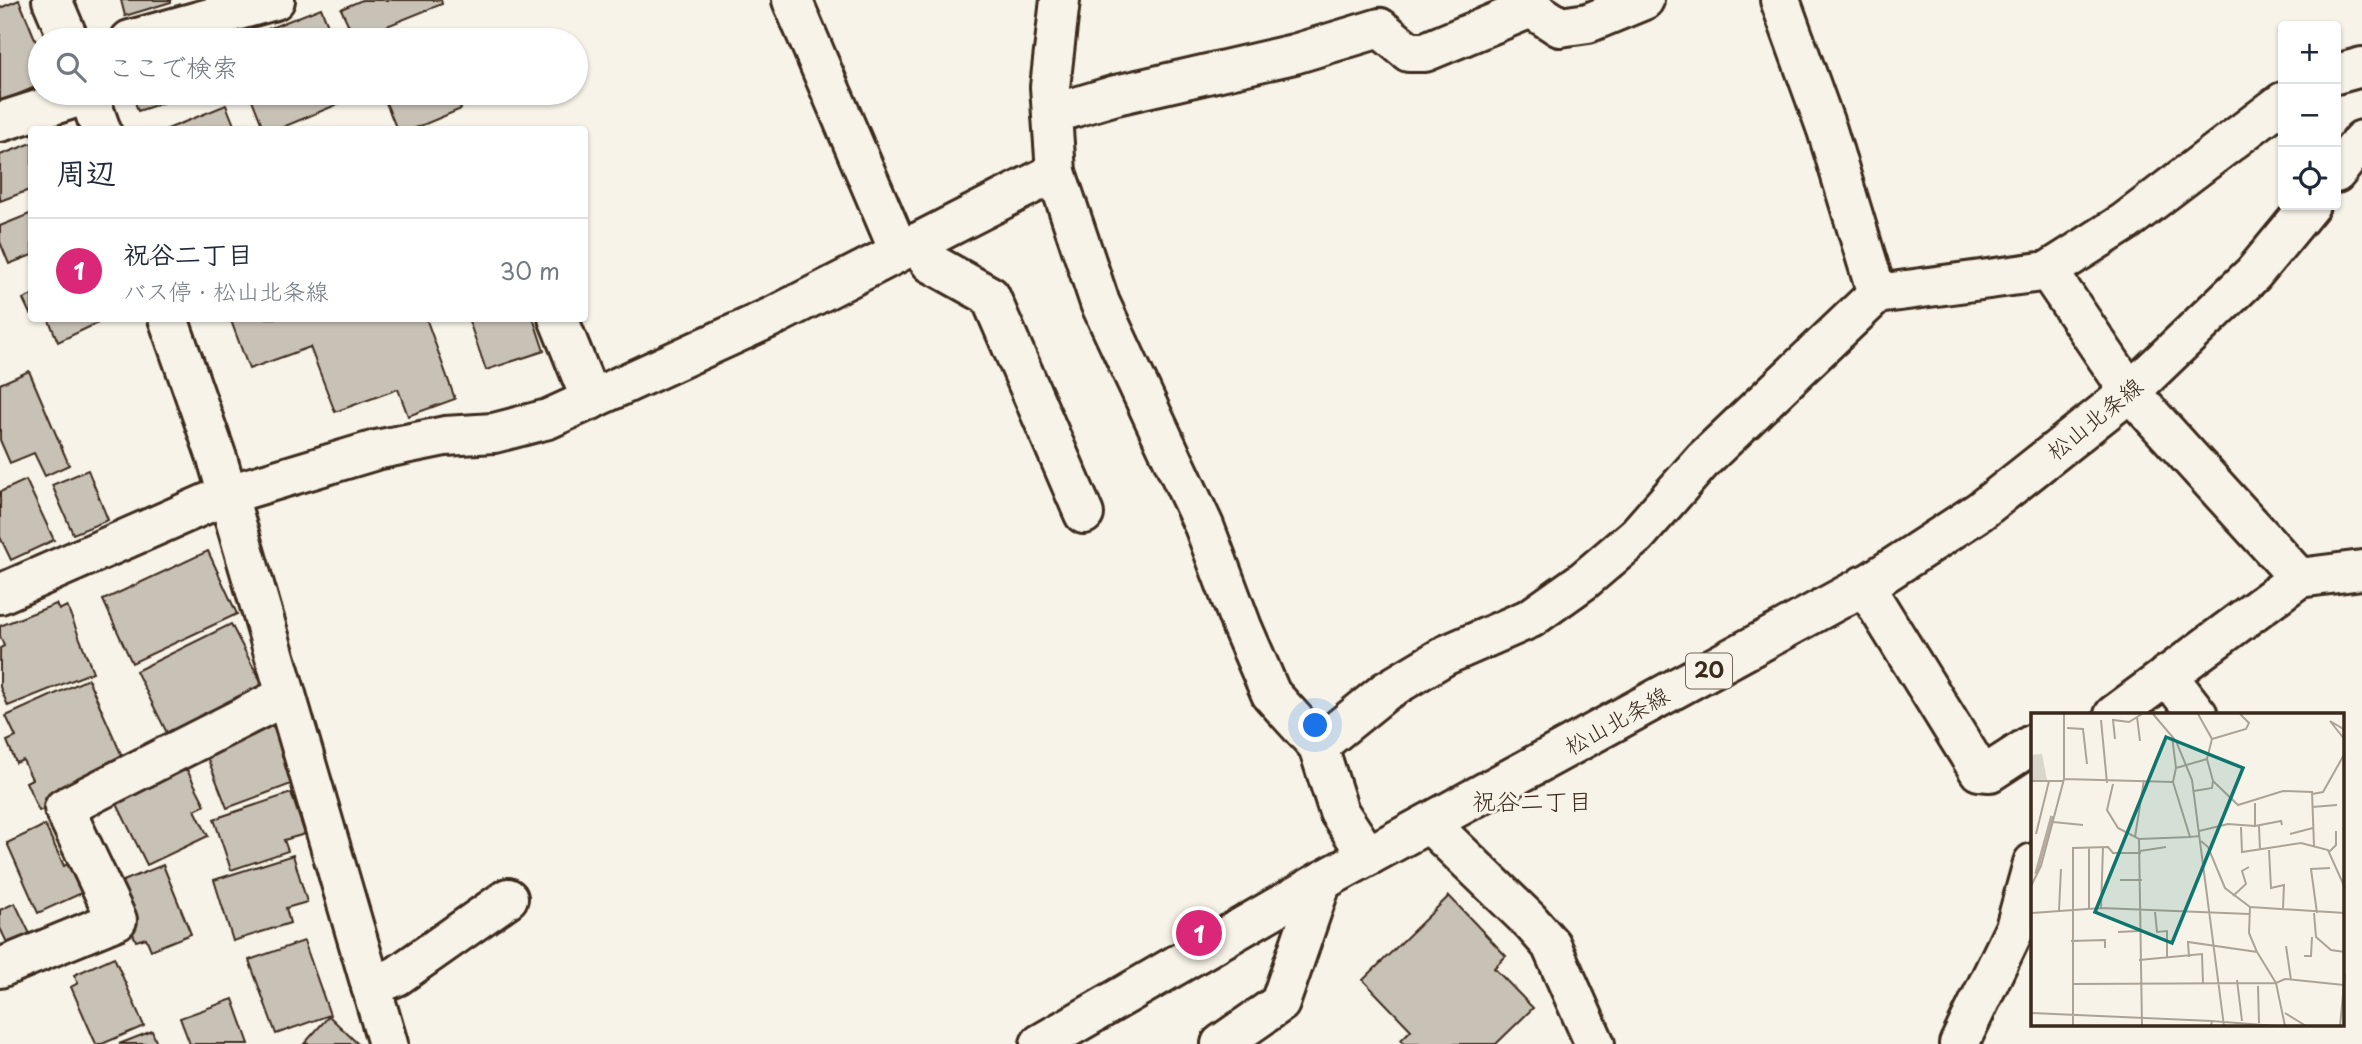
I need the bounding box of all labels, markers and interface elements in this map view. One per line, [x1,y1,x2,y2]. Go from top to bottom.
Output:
map controls [2278,21,2341,210]
button: + [2278,21,2341,84]
search box [28,28,588,105]
text: ここで検索 [108,47,238,86]
icon: search [52,48,90,86]
button: − [2278,84,2341,147]
button: locate [2278,147,2341,210]
text: 周辺 [56,149,116,194]
text: 祝谷二丁目 [123,234,253,273]
text: 1 [74,253,85,288]
text: 30 m [499,253,560,288]
text: バス停 · 松山北条線 [123,273,329,308]
street label: 松山北条線 [2038,368,2150,468]
road number: 20 [1686,654,1732,688]
street label: 松山北条線 [1557,677,1675,763]
your location [1298,708,1332,742]
inset map [2031,713,2344,1026]
district label: 祝谷二丁目 [1472,782,1592,818]
pin: 1 [1176,907,1222,959]

